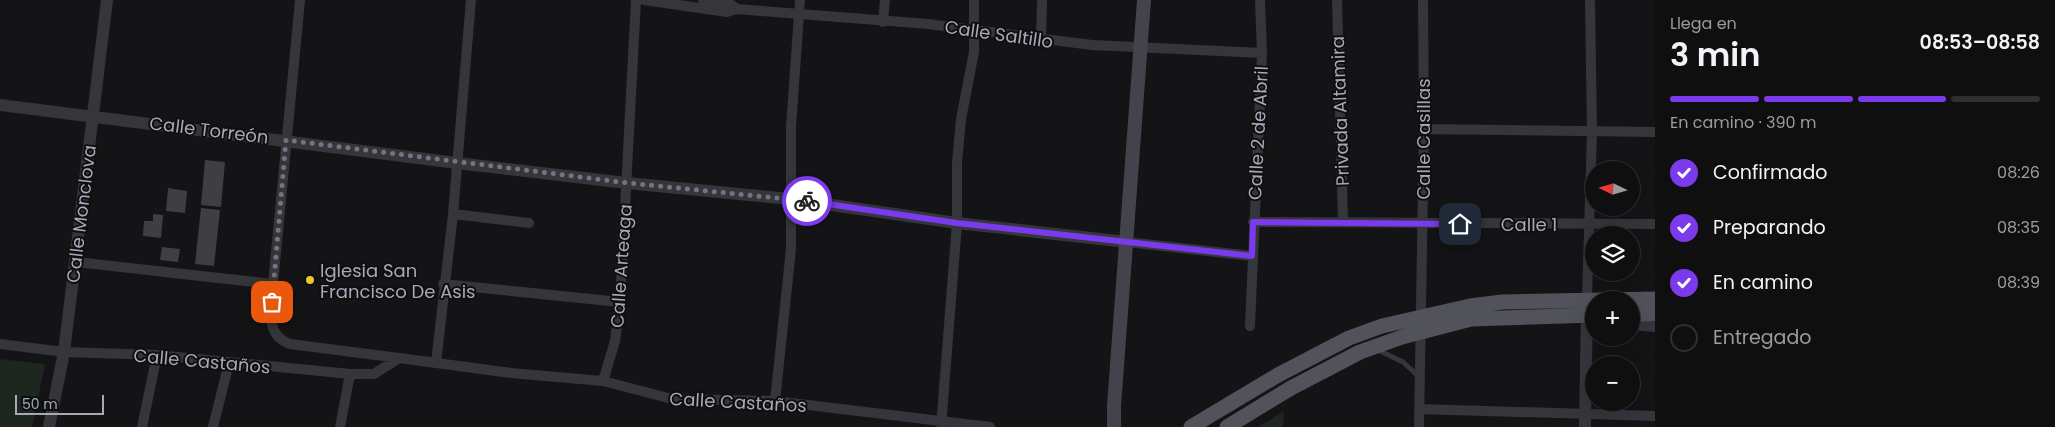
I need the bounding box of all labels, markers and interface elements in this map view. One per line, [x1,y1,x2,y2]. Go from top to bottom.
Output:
text: Llega en [1670,12,1737,35]
street label: Calle Saltillo [943,14,1055,54]
text: 08:53–08:58 [1920,29,2040,56]
text: 3 min [1670,32,1760,77]
street label: Privada Altamira [1325,36,1355,186]
street label: Calle 2 de Abril [1242,65,1274,201]
street label: Calle Casillas [1411,78,1436,200]
street label: Calle Torreón [148,110,270,150]
text: En camino · 390 m [1670,111,1816,134]
street label: Calle Monclova [60,144,102,284]
icon: check [1670,159,1698,187]
text: Confirmado [1713,159,1827,186]
north arrow [1585,161,1640,216]
map controls [1585,161,1640,411]
text: 08:26 [1997,161,2040,184]
courier [782,176,832,226]
icon: bike [793,187,821,215]
street label: Calle Arteaga [604,203,638,329]
pin [1439,203,1481,245]
icon: home [1446,210,1474,238]
street label: Calle 1 [1501,212,1557,237]
icon: check [1670,214,1698,242]
text: Preparando [1713,214,1826,241]
text: 08:35 [1997,216,2040,239]
button: layers [1585,226,1640,281]
place label: Iglesia San Francisco De Asis [320,258,476,304]
icon: check [1670,269,1698,297]
text: En camino [1713,269,1813,296]
text: 08:39 [1997,271,2040,294]
marker: Iglesia San Francisco De Asis [304,274,316,286]
pin [251,281,293,323]
icon: bag [258,288,286,316]
button: + [1585,291,1640,346]
text: Entregado [1713,324,1811,351]
street label: Calle Castaños [132,343,272,379]
button: − [1585,356,1640,411]
street label: Calle Castaños [669,386,807,418]
scale bar [15,392,104,415]
text: 50 m [22,394,58,414]

